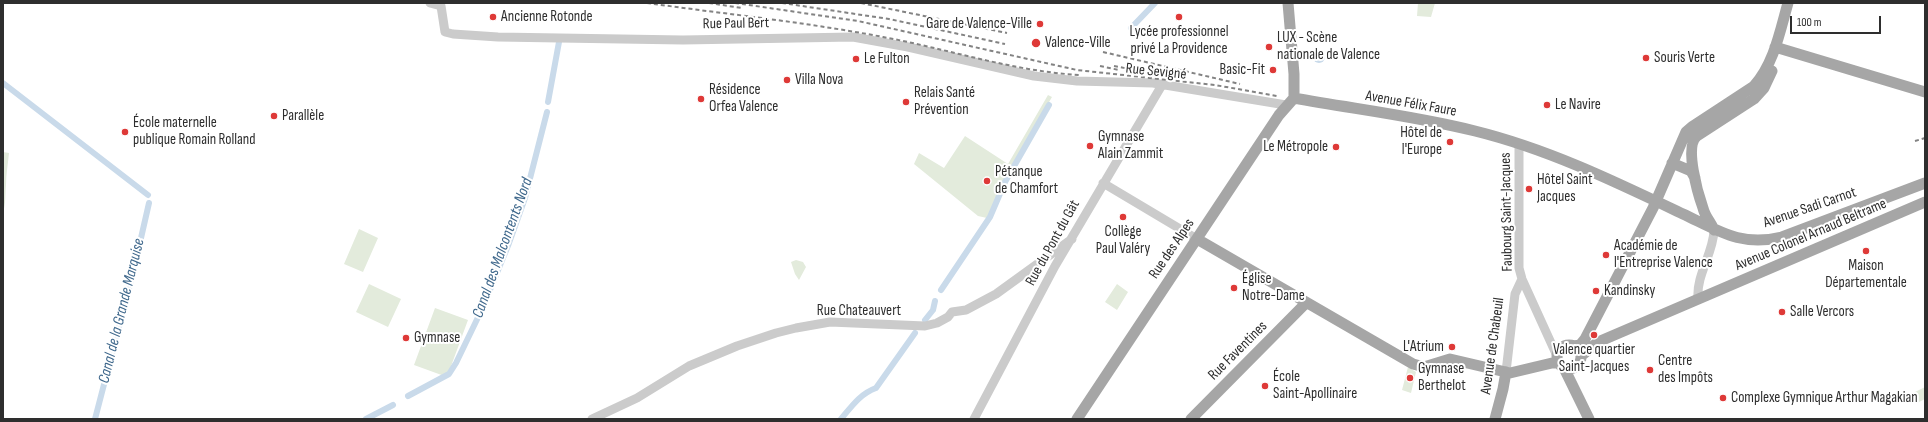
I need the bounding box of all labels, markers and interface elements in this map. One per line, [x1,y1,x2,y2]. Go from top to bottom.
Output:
place label: Ancienne Rotonde [501,8,593,26]
scale bar [1792,8,1883,34]
marker: Ancienne Rotonde [488,12,498,22]
marker: Lycée professionnel privé La Providence [1174,12,1184,22]
street label: Rue Paul Bert [702,14,770,34]
place label: Gare de Valence-Ville [926,15,1032,33]
text: 100 m [1797,15,1822,30]
marker: Gare de Valence-Ville [1035,19,1045,29]
place label: Lycée professionnel privé La Providence [1129,23,1229,58]
place label: LUX - Scène nationale de Valence [1277,29,1380,64]
place label: Valence-Ville [1045,34,1111,52]
marker: Valence-Ville [1030,37,1042,49]
marker: LUX - Scène nationale de Valence [1264,42,1274,52]
place label: Souris Verte [1654,49,1715,67]
place label: Le Fulton [864,50,910,68]
marker: Souris Verte [1641,53,1651,63]
marker: Le Fulton [851,54,861,64]
street label: Rue Sevigné [1125,60,1187,84]
place label: Basic-Fit [1220,61,1265,79]
marker: Basic-Fit [1268,65,1278,75]
place label: Villa Nova [795,71,843,89]
marker: Villa Nova [782,75,792,85]
place label: Résidence Orfea Valence [709,81,778,116]
place label: Relais Santé Prévention [914,84,975,119]
street label: Avenue Félix Faure [1364,87,1458,121]
marker: Résidence Orfea Valence [696,94,706,104]
place label: Le Navire [1555,96,1601,114]
marker: Relais Santé Prévention [901,97,911,107]
marker: Le Navire [1542,100,1552,110]
place label: Parallèle [282,107,324,125]
marker: Parallèle [269,111,279,121]
place label: École maternelle publique Romain Rolland [133,114,256,149]
place label: Hôtel de l'Europe [1400,124,1442,159]
marker: École maternelle publique Romain Rolland [120,127,130,137]
place label: Gymnase Alain Zammit [1098,128,1163,163]
marker: Hôtel de l'Europe [1445,137,1455,147]
place label: Le Métropole [1263,138,1328,156]
marker: Gymnase Alain Zammit [1085,141,1095,151]
marker: Le Métropole [1331,142,1341,152]
street label: Faubourg Saint-Jacques [1497,152,1517,272]
place label: Pétanque de Chamfort [995,163,1058,198]
place label: Hôtel Saint Jacques [1537,171,1593,206]
water label: Canal des Malcontents Nord [469,175,537,321]
marker: Pétanque de Chamfort [982,176,992,186]
marker: Hôtel Saint Jacques [1524,184,1534,194]
street label: Avenue Sadi Carnot [1761,184,1859,232]
street label: Avenue Colonel Arnaud Beltrame [1733,195,1889,275]
street label: Rue du Pont du Gât [1022,197,1084,289]
marker: Collège Paul Valéry [1118,212,1128,222]
street label: Rue des Alpes [1145,215,1199,283]
place label: Collège Paul Valéry [1096,223,1150,258]
water label: Canal de la Grande Marquise [95,237,149,385]
place label: Académie de l'Entreprise Valence [1614,237,1713,272]
marker: Maison Départementale [1861,246,1871,256]
marker: Académie de l'Entreprise Valence [1601,250,1611,260]
place label: Maison Départementale [1825,257,1907,292]
place label: Église Notre-Dame [1242,270,1305,305]
place label: Kandinsky [1604,282,1655,300]
marker: Église Notre-Dame [1229,283,1239,293]
marker: Kandinsky [1591,286,1601,296]
street label: Avenue de Chabeuil [1477,297,1509,395]
street label: Rue Chateauvert [817,302,901,320]
place label: Salle Vercors [1790,303,1854,321]
marker: Salle Vercors [1777,307,1787,317]
street label: Rue Faventines [1205,318,1271,384]
place label: Gymnase [414,329,460,347]
marker: Valence quartier Saint-Jacques [1589,330,1599,340]
marker: Gymnase [401,333,411,343]
place label: L'Atrium [1403,338,1444,356]
place label: Valence quartier Saint-Jacques [1553,341,1635,376]
marker: L'Atrium [1447,342,1457,352]
place label: Centre des Impôts [1658,352,1713,387]
place label: Gymnase Berthelot [1418,360,1466,395]
marker: Centre des Impôts [1645,365,1655,375]
place label: École Saint-Apollinaire [1273,368,1357,403]
marker: Gymnase Berthelot [1405,373,1415,383]
marker: École Saint-Apollinaire [1260,381,1270,391]
place label: Complexe Gymnique Arthur Magakian [1731,389,1918,407]
marker: Complexe Gymnique Arthur Magakian [1718,393,1728,403]

